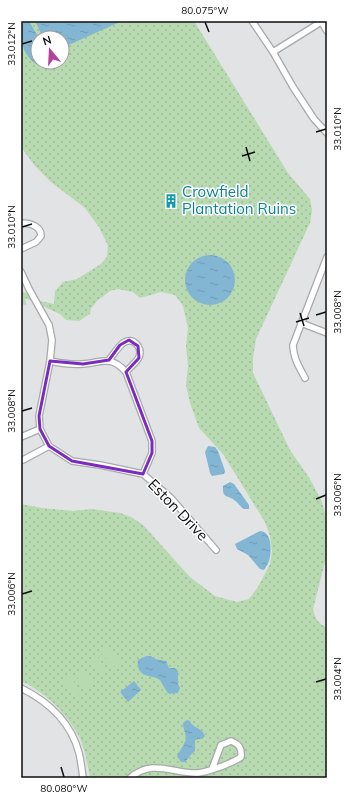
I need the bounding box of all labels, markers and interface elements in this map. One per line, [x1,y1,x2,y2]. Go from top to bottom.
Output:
text: 80.075°W [181,4,229,17]
text: 33.012°N [5,22,18,66]
north arrow [30,30,70,70]
text: N [41,33,53,48]
text: 33.010°N [331,107,344,151]
place label: Crowfield Plantation Ruins [182,182,296,218]
building icon: Crowfield Plantation Ruins [163,193,179,209]
text: 33.010°N [5,205,18,249]
text: 33.008°N [331,290,344,334]
text: 33.008°N [5,389,18,433]
text: 33.006°N [331,473,344,517]
street label: Eston Drive [144,475,213,545]
text: 33.006°N [5,572,18,616]
text: 33.004°N [331,657,344,701]
text: 80.080°W [40,782,88,795]

